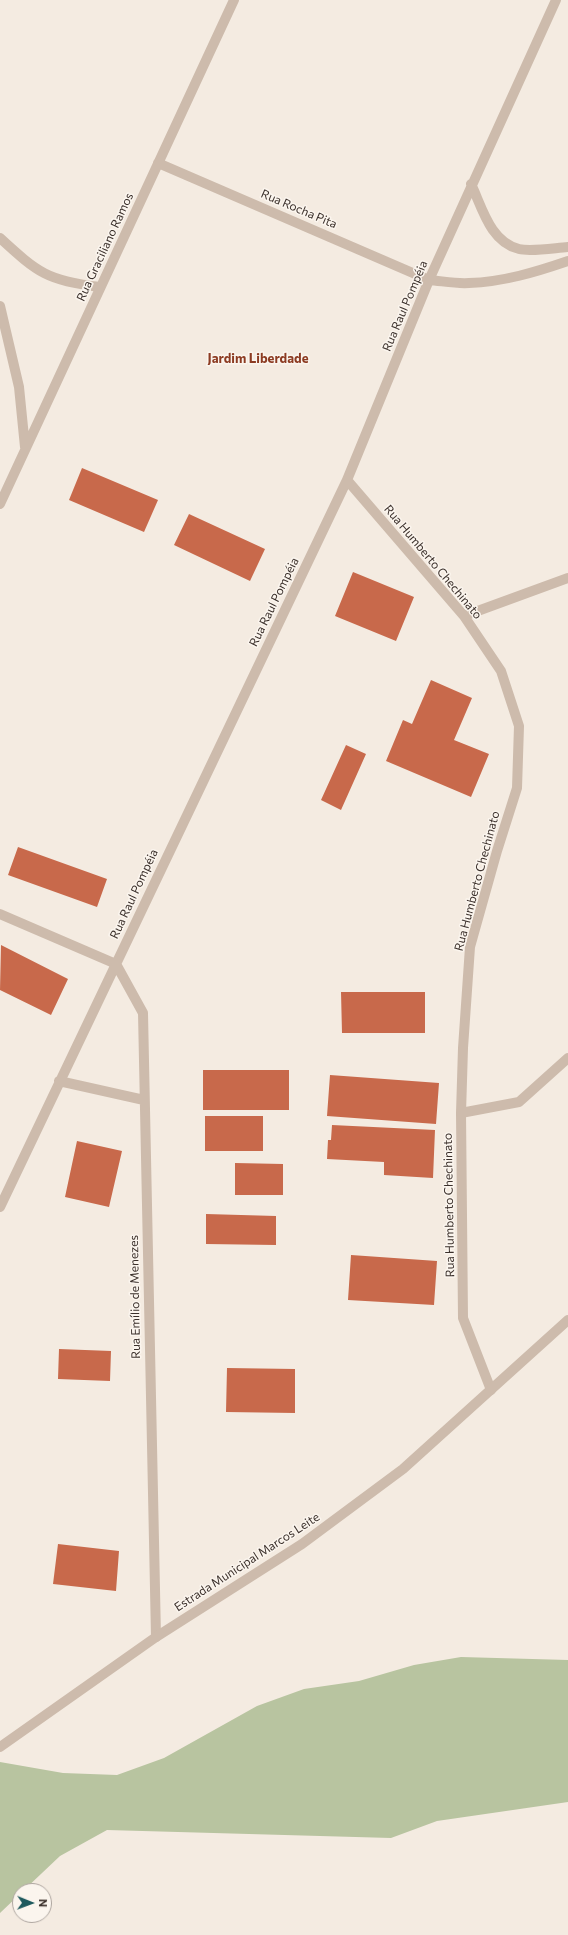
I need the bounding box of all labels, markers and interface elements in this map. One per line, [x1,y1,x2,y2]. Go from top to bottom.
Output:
street label: Rua Rocha Pita [259,186,339,232]
street label: Rua Graciliano Ramos [74,190,136,304]
street label: Rua Raul Pompéia [379,258,431,354]
district label: Jardim Liberdade [207,351,309,367]
street label: Rua Humberto Chechinato [381,502,485,622]
street label: Rua Raul Pompéia [246,555,302,649]
street label: Rua Humberto Chechinato [451,809,503,953]
street label: Rua Raul Pompéia [107,847,161,941]
street label: Rua Humberto Chechinato [441,1133,457,1277]
street label: Rua Emílio de Menezes [127,1235,143,1359]
street label: Estrada Municipal Marcos Leite [172,1510,322,1614]
north arrow [12,1883,52,1923]
text: N [37,1899,50,1907]

